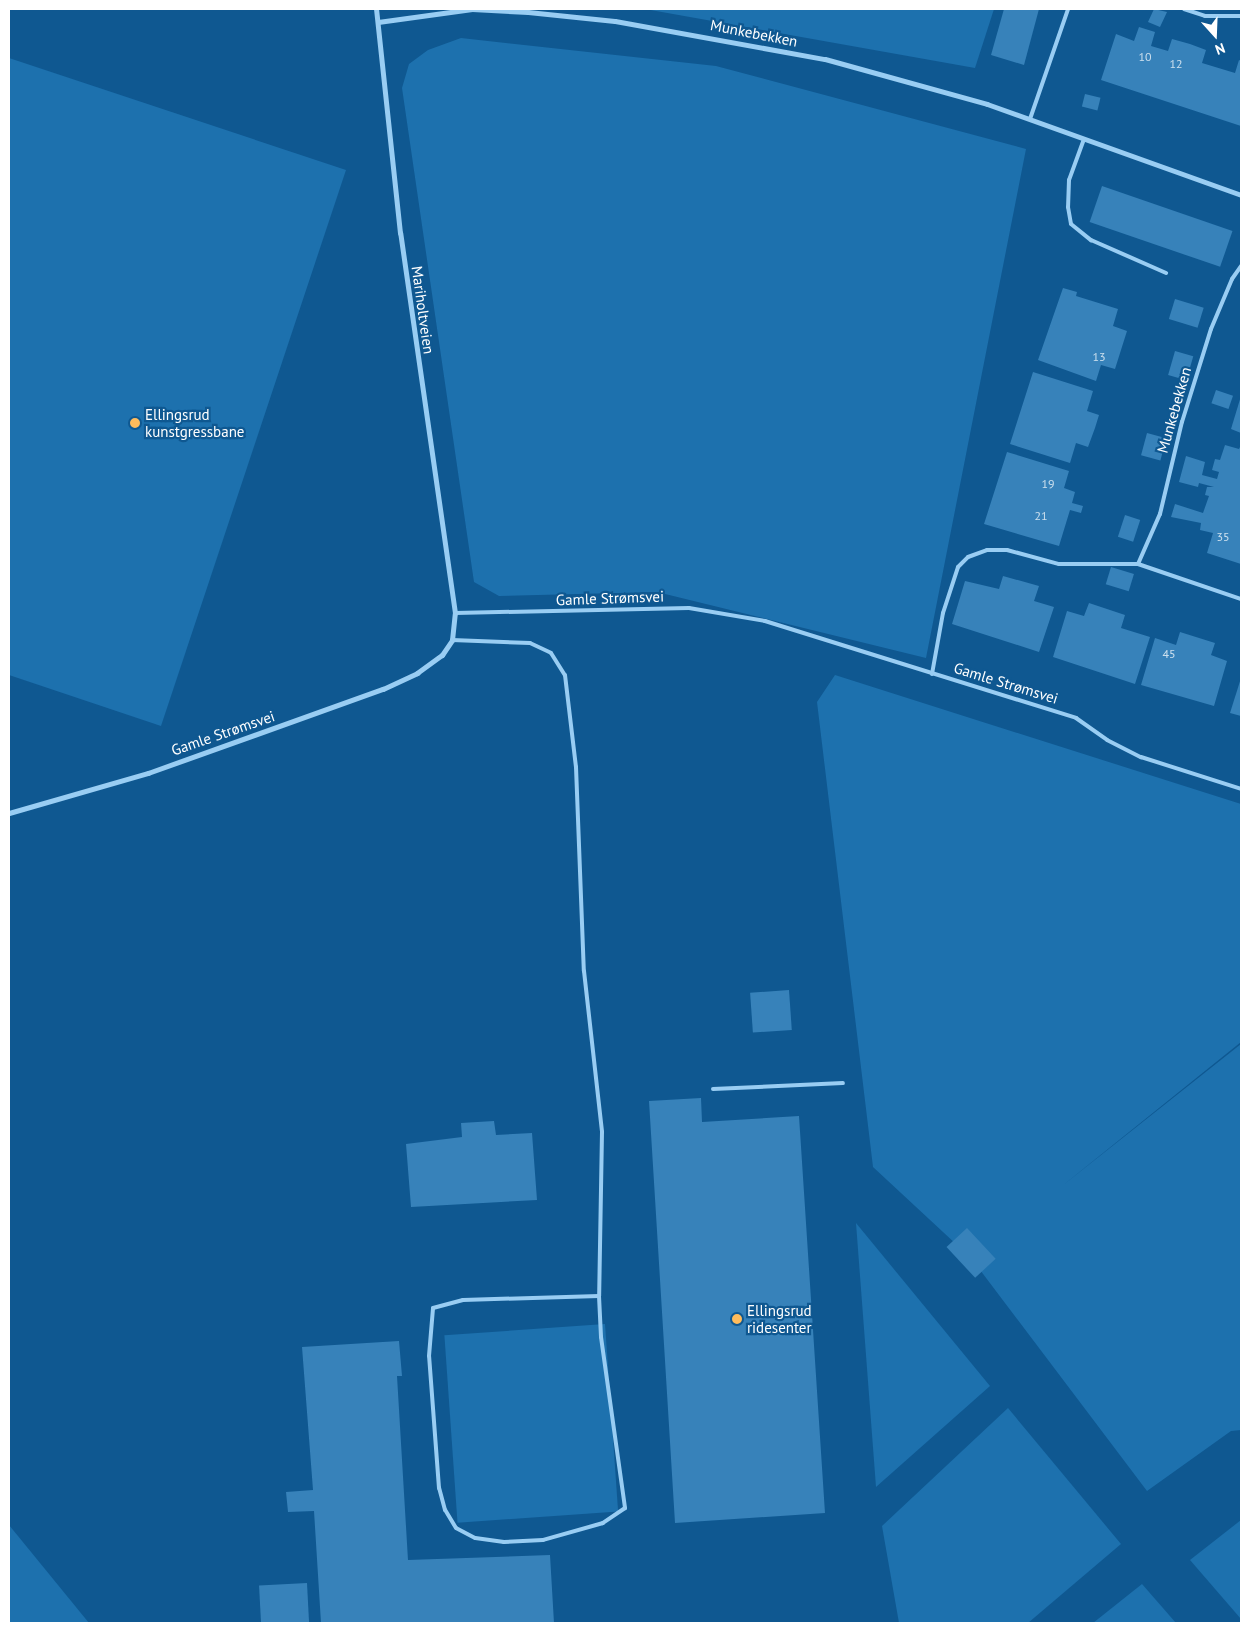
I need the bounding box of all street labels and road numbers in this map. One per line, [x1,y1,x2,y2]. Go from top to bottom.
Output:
street label: Munkebekken [709,16,799,50]
street label: Mariholtveien [408,265,438,355]
street label: Munkebekken [1153,365,1195,455]
street label: Gamle Strømsvei [556,587,664,609]
street label: Gamle Strømsvei [952,659,1060,707]
street label: Gamle Strømsvei [169,707,277,759]

